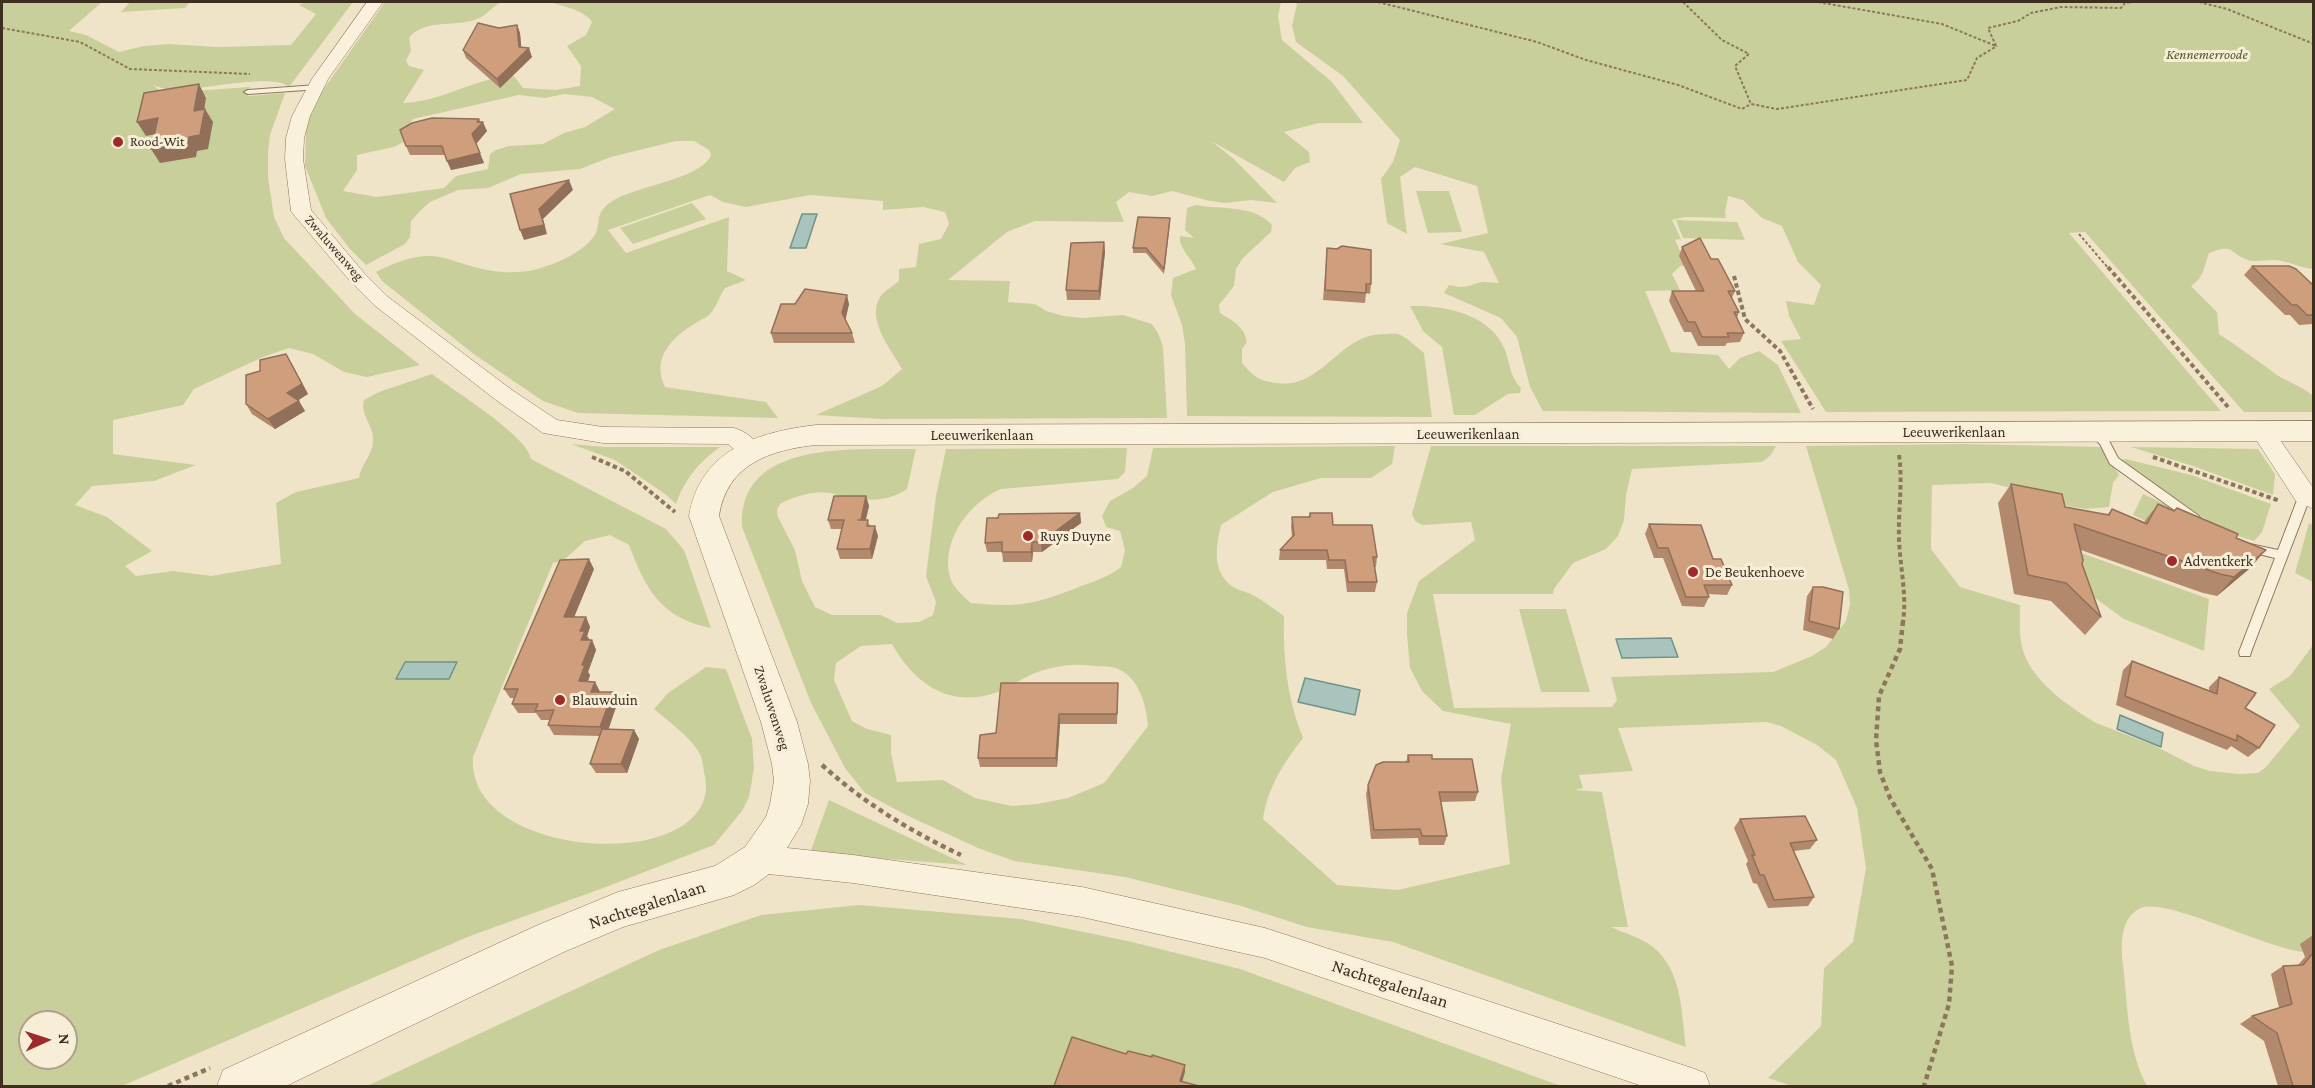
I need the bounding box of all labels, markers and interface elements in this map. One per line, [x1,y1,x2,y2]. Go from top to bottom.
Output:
park label: Kennemerroode [2166,47,2248,63]
place label: Rood-Wit [130,134,185,150]
marker: Rood-Wit [111,135,125,149]
street label: Zwaluwenweg [301,212,367,284]
street label: Leeuwerikenlaan [1903,423,2005,441]
street label: Leeuwerikenlaan [1417,425,1519,443]
street label: Leeuwerikenlaan [931,426,1033,444]
place label: Ruys Duyne [1040,527,1111,545]
marker: Ruys Duyne [1021,529,1035,543]
place label: Adventkerk [2184,552,2253,570]
marker: Adventkerk [2165,554,2179,568]
place label: De Beukenhoeve [1705,563,1804,581]
marker: De Beukenhoeve [1686,565,1700,579]
street label: Zwaluwenweg [750,664,794,752]
place label: Blauwduin [572,691,638,709]
marker: Blauwduin [553,693,567,707]
street label: Nachtegalenlaan [586,876,708,934]
street label: Nachtegalenlaan [1329,955,1451,1013]
north arrow [18,1010,78,1070]
text: N [56,1033,73,1045]

